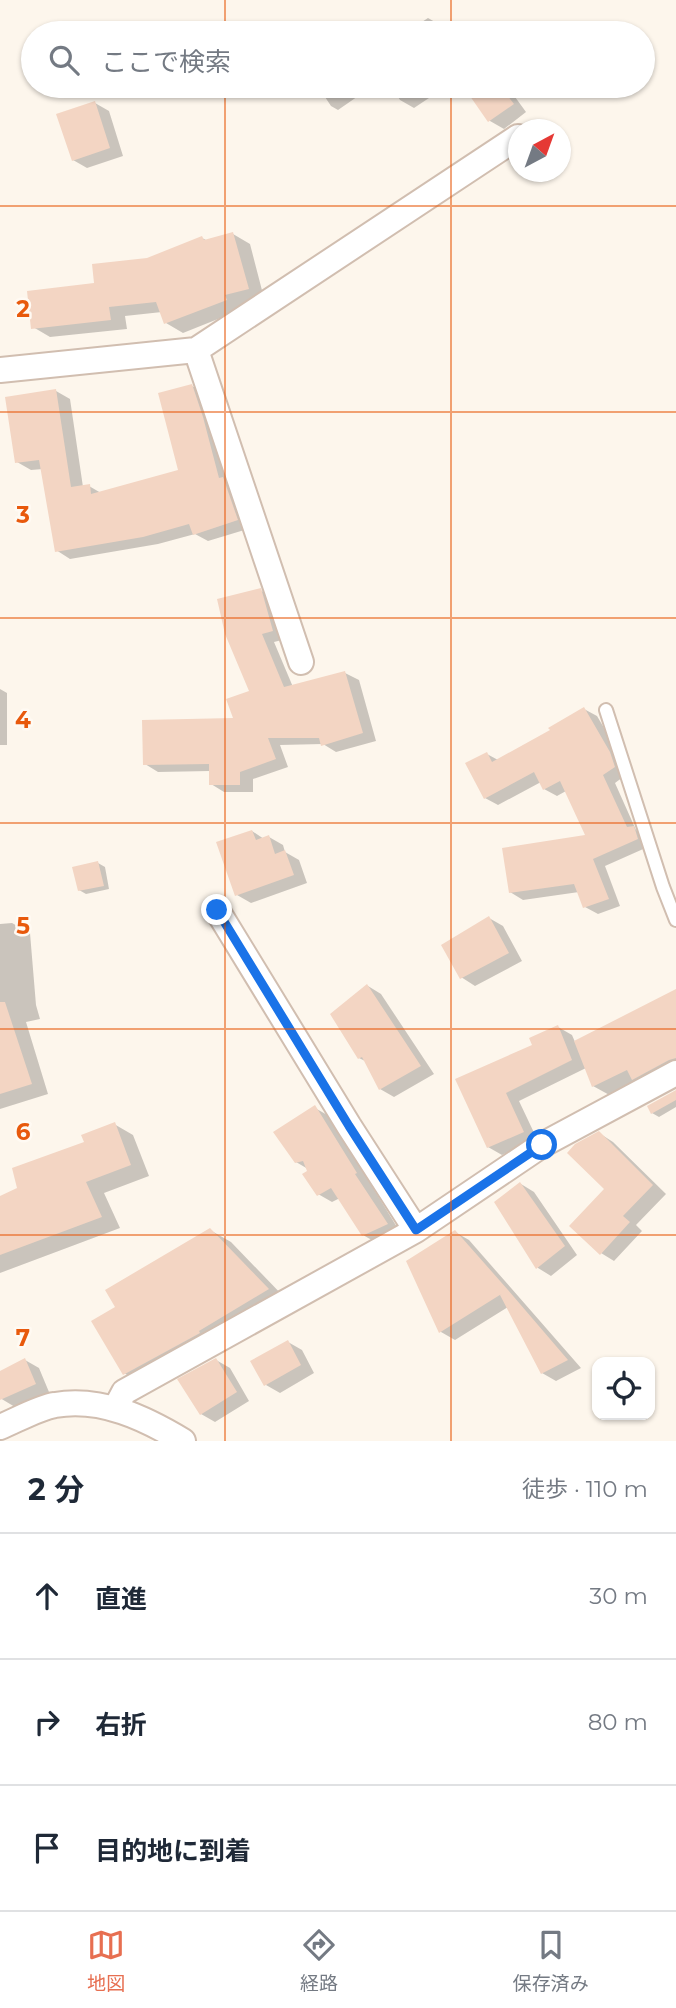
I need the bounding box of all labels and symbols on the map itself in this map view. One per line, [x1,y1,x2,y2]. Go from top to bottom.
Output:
north arrow [508,119,571,182]
text: 2 [16,295,30,323]
text: 3 [15,501,30,529]
text: 4 [15,706,31,734]
route end [201,894,232,925]
text: 5 [16,912,30,940]
text: 6 [16,1118,31,1146]
route start [526,1129,557,1160]
text: 7 [16,1324,30,1352]

